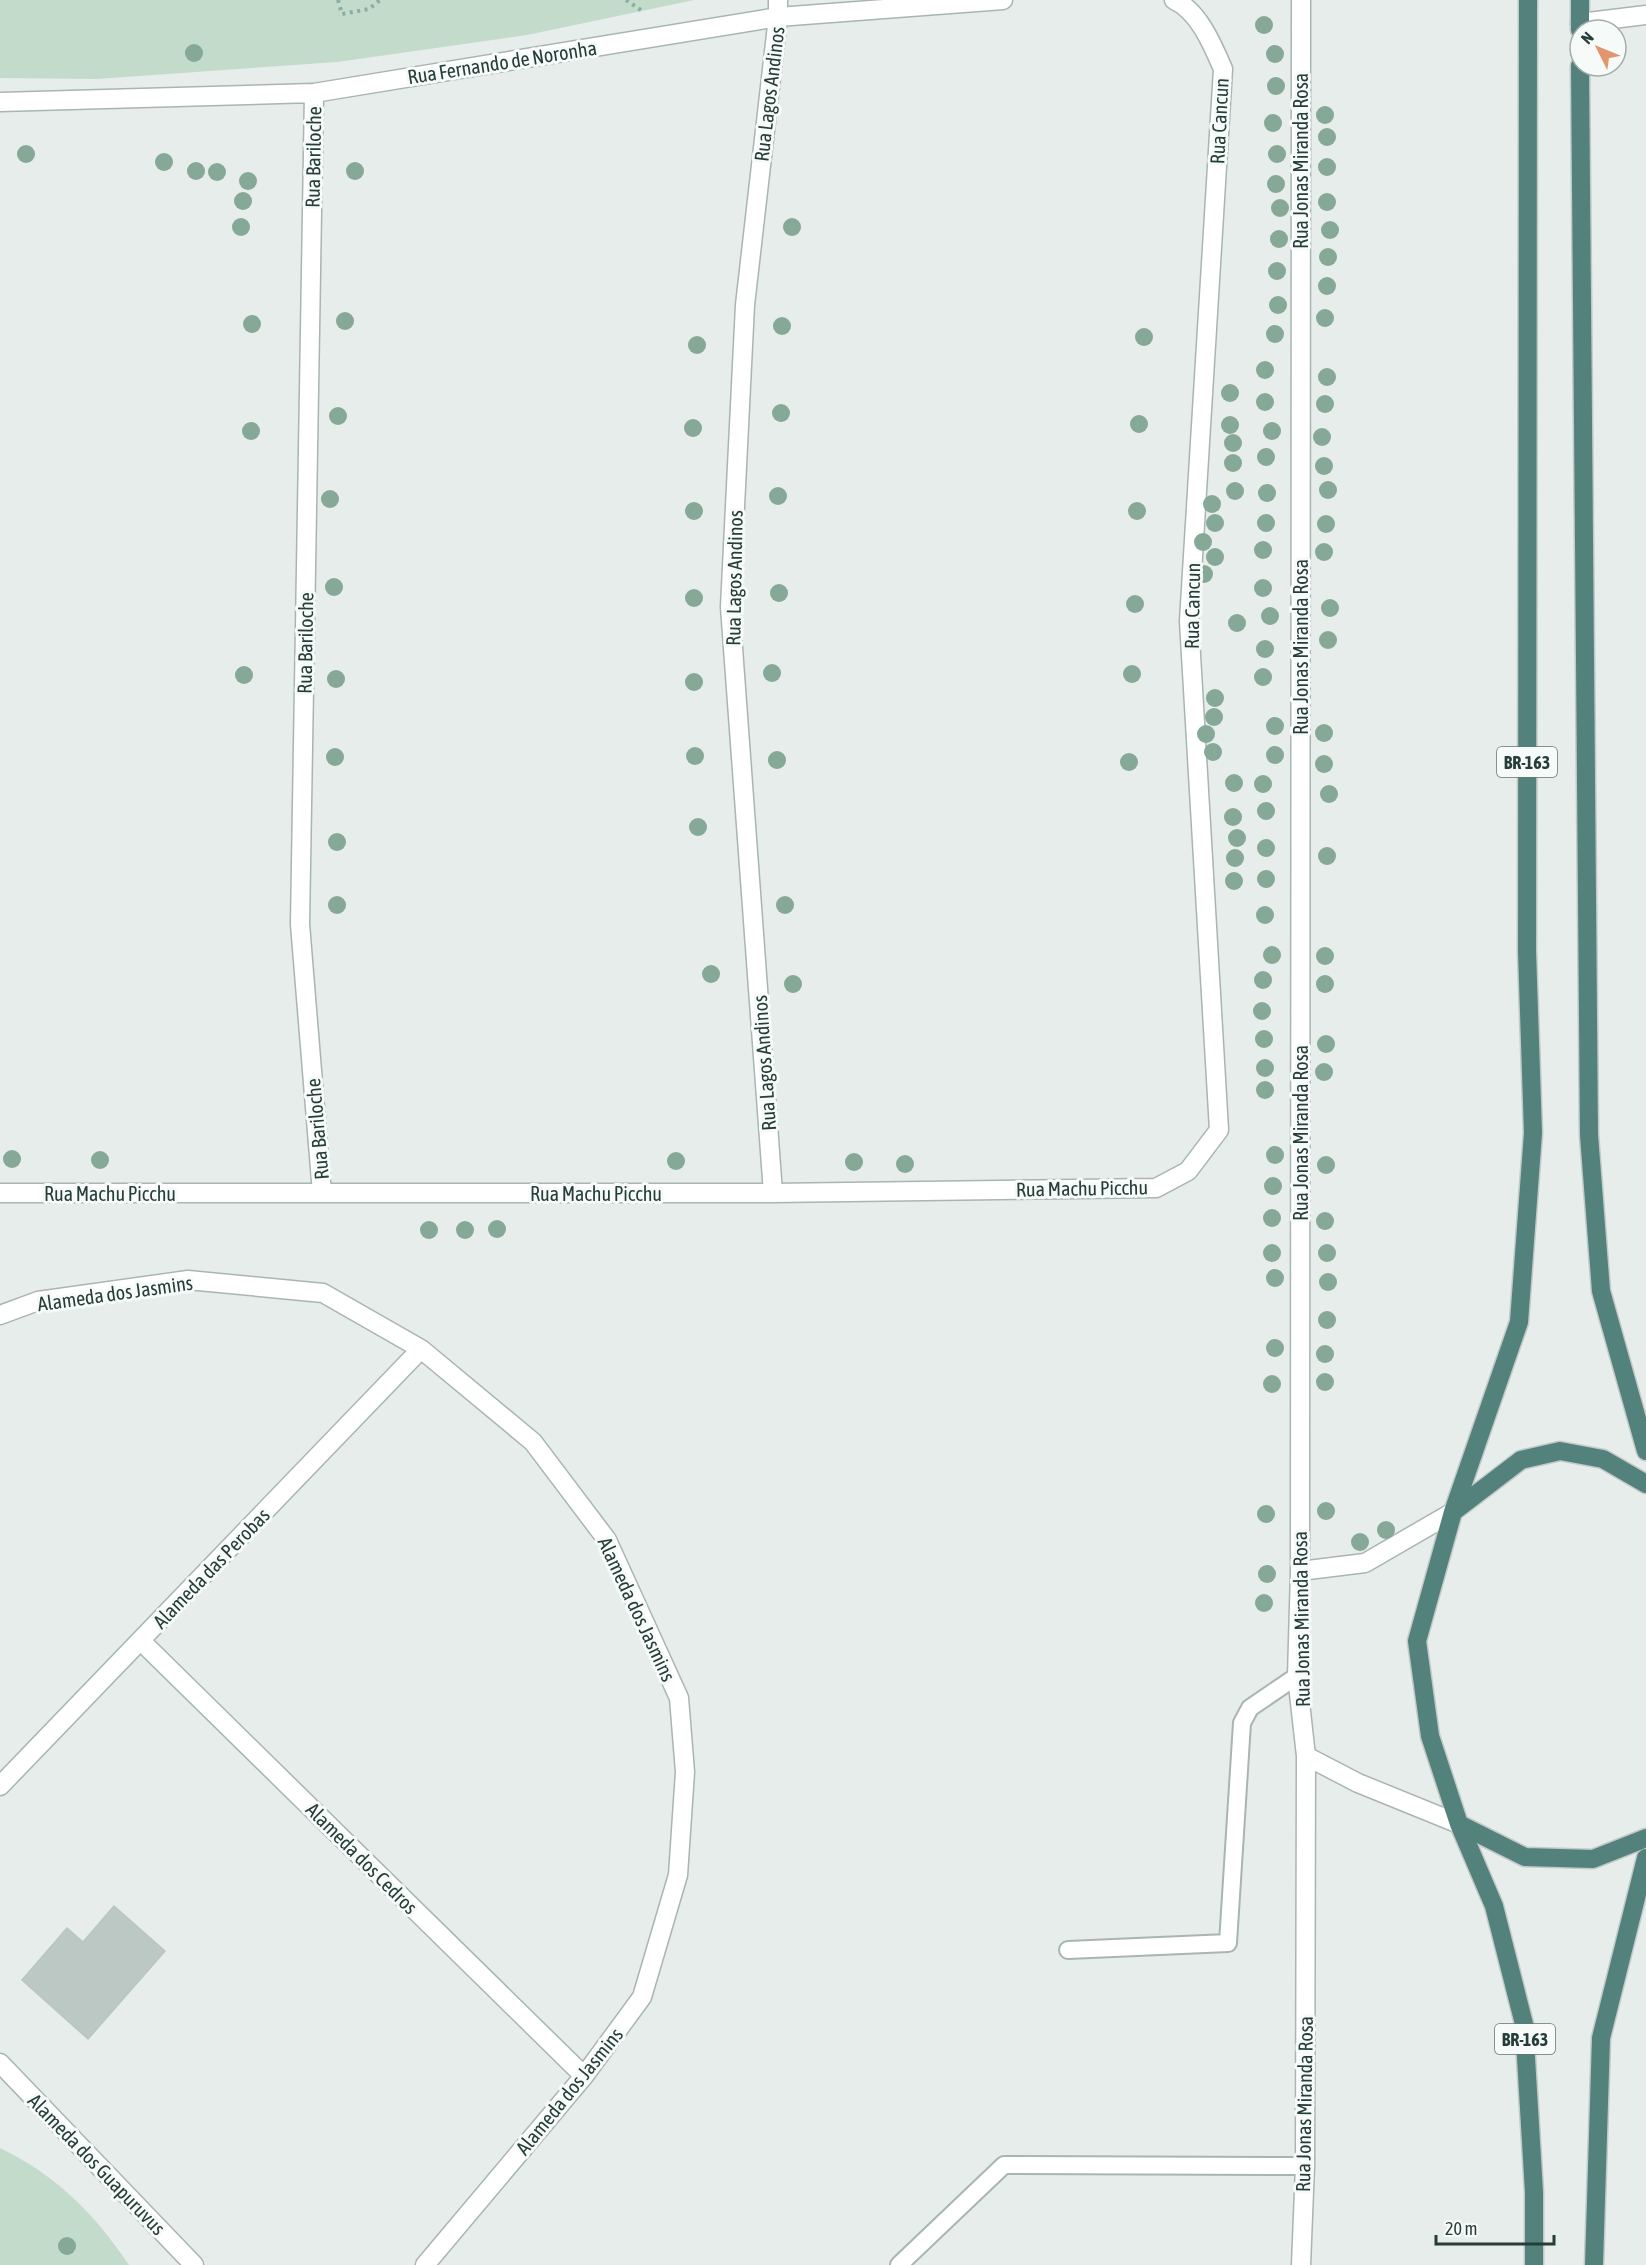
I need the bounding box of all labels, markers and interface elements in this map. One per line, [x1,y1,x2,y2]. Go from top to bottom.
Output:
north arrow [1568,18,1628,78]
street label: Rua Lagos Andinos [749,25,789,163]
text: N [1577,28,1597,47]
street label: Rua Fernando de Noronha [406,36,598,88]
street label: Rua Jonas Miranda Rosa [1289,73,1312,249]
street label: Rua Cancun [1205,77,1233,165]
street label: Rua Bariloche [301,106,325,208]
street label: Rua Lagos Andinos [721,510,747,646]
street label: Rua Jonas Miranda Rosa [1289,559,1312,735]
street label: Rua Cancun [1180,563,1204,649]
street label: Rua Bariloche [293,592,317,694]
road number: BR-163 [1497,747,1557,777]
street label: Rua Lagos Andinos [748,994,780,1132]
street label: Rua Jonas Miranda Rosa [1289,1045,1312,1221]
street label: Rua Bariloche [301,1077,333,1181]
street label: Rua Machu Picchu [1016,1175,1148,1201]
street label: Rua Machu Picchu [44,1182,176,1205]
street label: Rua Machu Picchu [530,1182,662,1205]
street label: Alameda dos Jasmins [36,1271,194,1315]
street label: Alameda das Perobas [148,1503,274,1633]
street label: Rua Jonas Miranda Rosa [1288,1531,1314,1707]
street label: Alameda dos Jasmins [594,1533,680,1685]
street label: Alameda dos Cedros [302,1798,422,1918]
street label: Rua Jonas Miranda Rosa [1291,2016,1317,2192]
street label: Alameda dos Jasmins [511,2023,627,2159]
road number: BR-163 [1495,2024,1555,2054]
street label: Alameda dos Guapuruvus [24,2089,170,2239]
scale bar [1436,2208,1554,2246]
text: 20 m [1445,2218,1477,2239]

